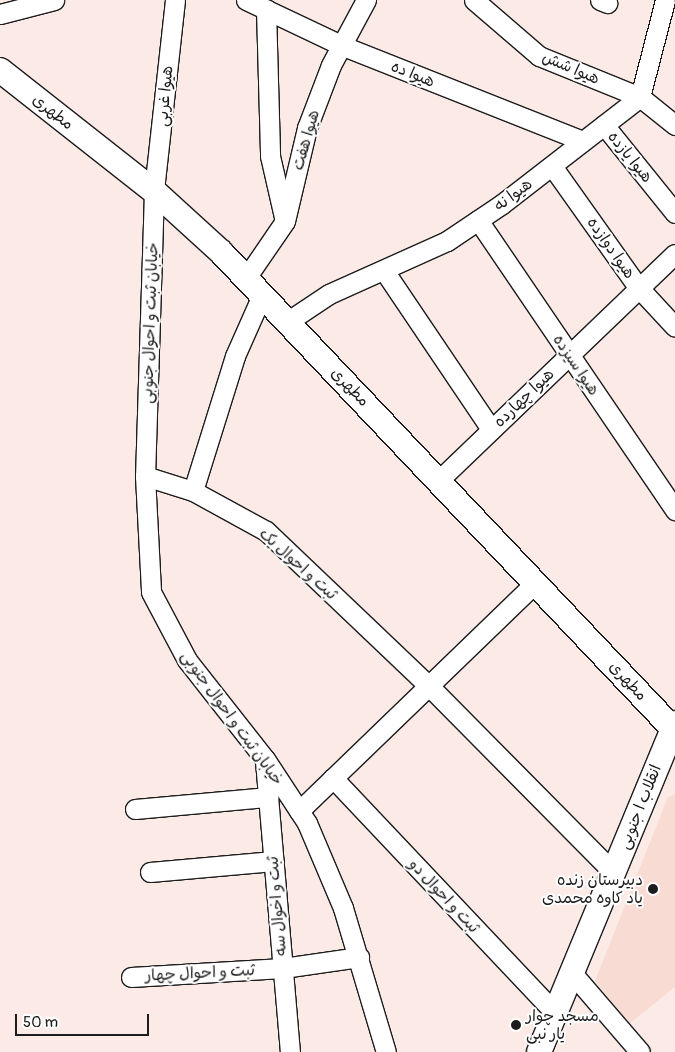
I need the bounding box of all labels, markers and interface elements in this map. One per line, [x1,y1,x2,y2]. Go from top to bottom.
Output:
street label: هیوا شش [539,47,603,89]
street label: هیوا ده [388,57,438,91]
street label: هیوا غربی [153,65,177,127]
street label: مطهری [29,90,77,134]
street label: هیوا هفت [288,108,324,172]
street label: هیوا یازده [603,127,657,187]
street label: هیوا نه [490,174,536,216]
street label: هیوا دوازده [583,214,639,282]
street label: خیابان ثبت و احوال جنوبی [138,242,162,404]
street label: هیوا سیزده [549,331,603,399]
street label: مطهری [327,363,373,411]
street label: هیوا چهارده [490,365,558,431]
street label: ثبت و احوال یک [255,524,341,604]
street label: خیابان ثبت و احوال جنوبی [177,647,287,789]
street label: مطهری [605,657,651,705]
street label: انقلاب ا جنوبی [614,762,666,852]
street label: ثبت و اخوال سه [263,855,291,957]
street label: ثبت و احوال دو [405,855,483,937]
place label: دبیرستان زنده یاد کاوه محمدی [542,870,643,908]
marker: دبیرستان زنده یاد کاوه محمدی [647,883,659,895]
street label: ثبت و احوال چهار [145,961,255,985]
scale bar [18,1004,151,1036]
place label: مسجد چوار یار نبی [526,1006,599,1044]
text: 50 m [23,1013,58,1032]
marker: مسجد چوار یار نبی [510,1019,522,1031]

